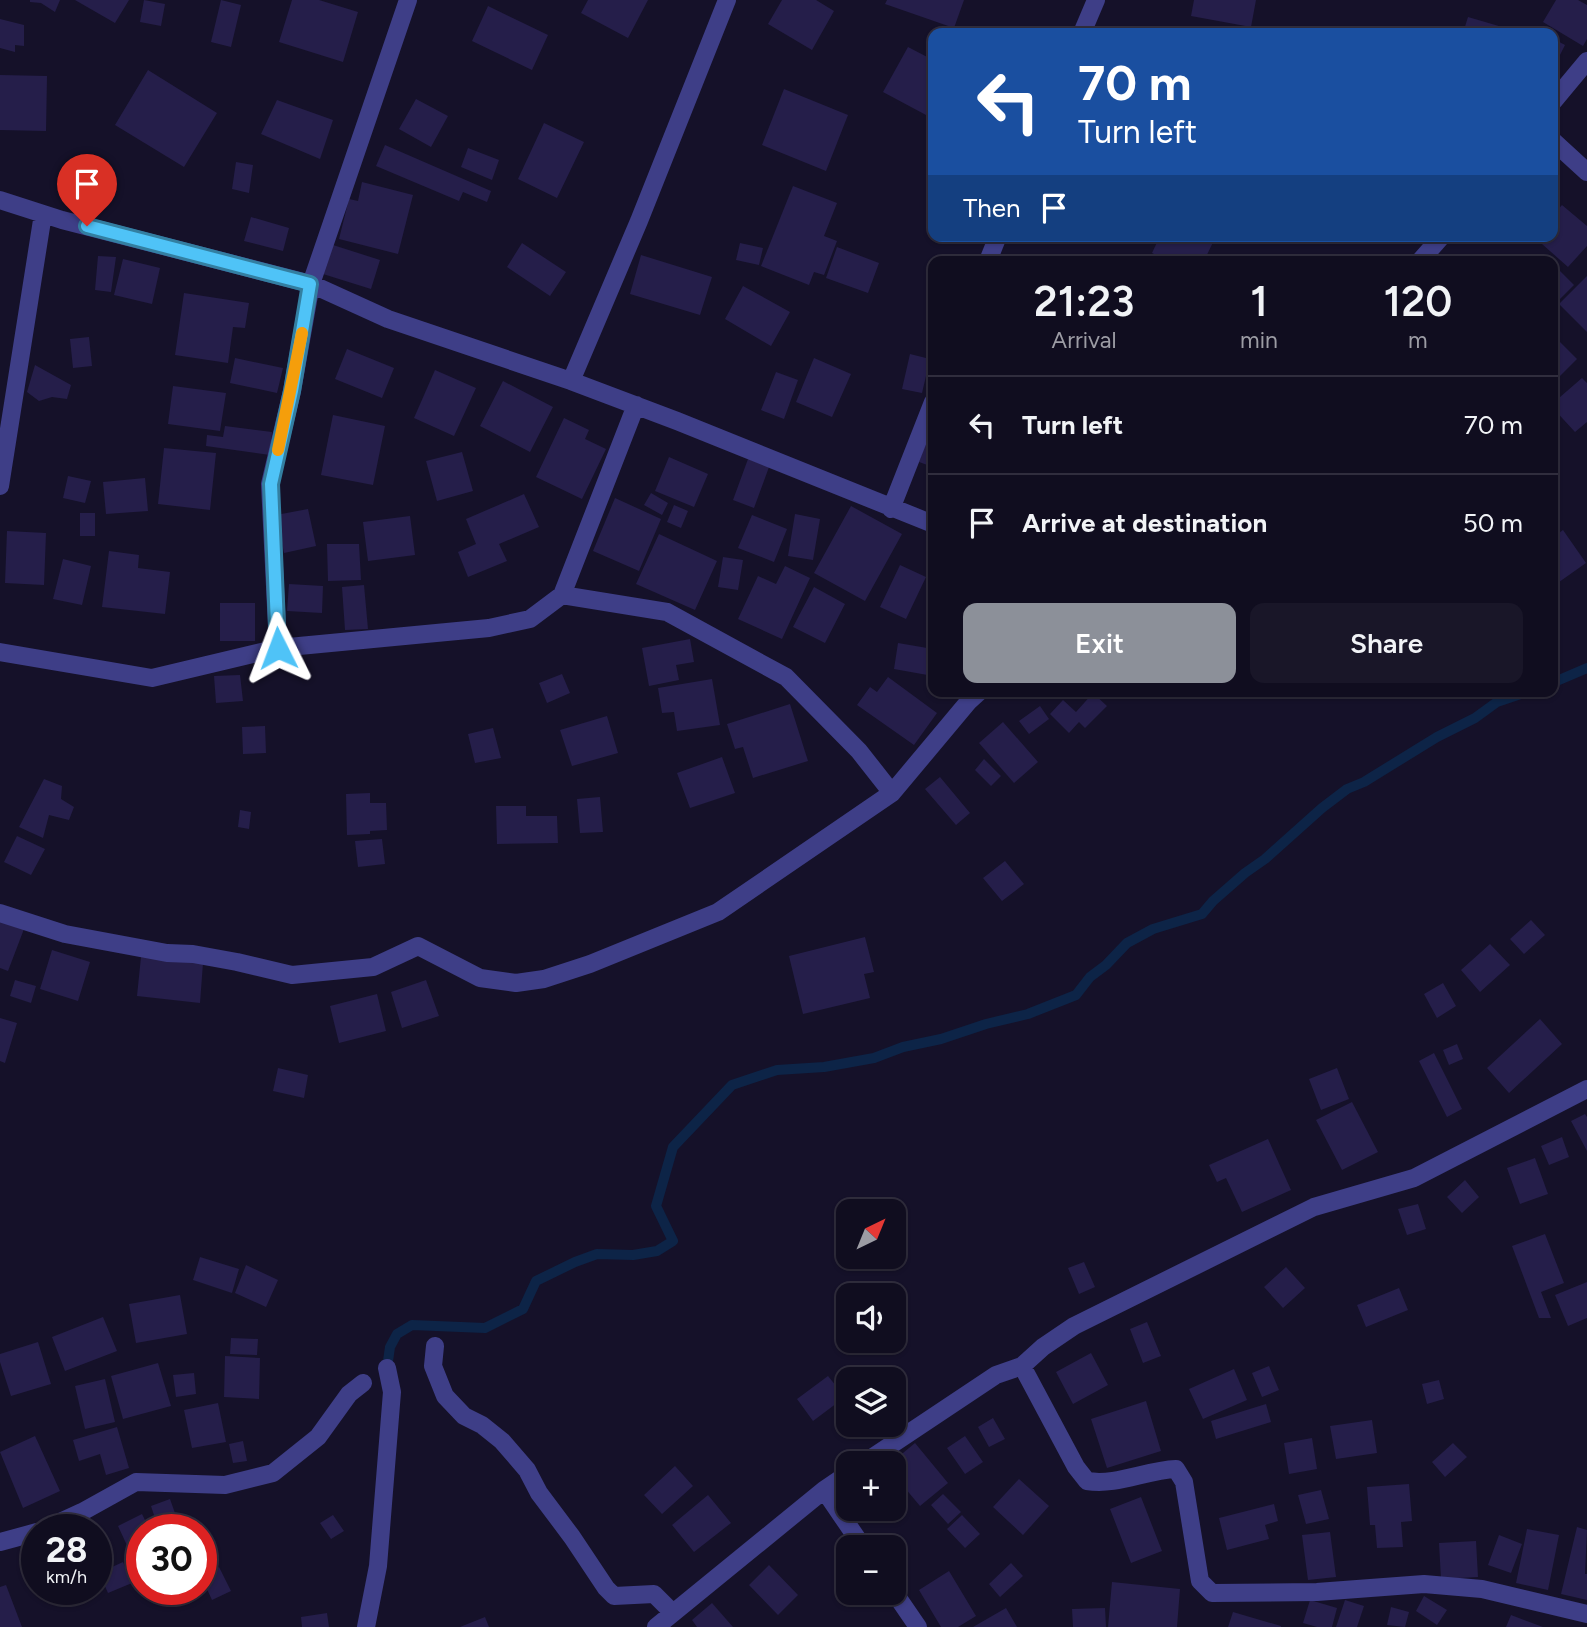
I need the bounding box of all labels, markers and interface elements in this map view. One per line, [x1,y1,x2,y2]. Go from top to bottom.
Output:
text: 70 m [1078,53,1191,112]
icon: left [963,56,1054,147]
text: Turn left [1078,113,1197,151]
pin [57,154,117,226]
icon: arrive [68,165,106,203]
icon: arrive [1035,189,1073,227]
text: Then [963,192,1021,224]
text: 21:23 [1034,276,1134,327]
text: 1 [1250,276,1268,327]
text: 120 [1384,276,1452,327]
text: Arrival [1052,326,1117,354]
text: min [1240,326,1278,354]
text: m [1408,326,1428,354]
icon: left [963,406,1001,444]
text: Turn left [1022,409,1123,441]
text: 70 m [1464,409,1523,441]
icon: arrive [963,504,1001,542]
text: Arrive at destination [1022,507,1267,539]
text: 50 m [1463,507,1523,539]
button: Exit [963,603,1236,683]
button: Share [1250,603,1523,683]
position arrow [241,611,315,685]
north arrow [836,1199,906,1269]
map controls [836,1199,906,1605]
button: sound [836,1283,906,1353]
button: layers [836,1367,906,1437]
button: + [836,1451,906,1521]
speed limit sign: 30 [126,1514,217,1605]
text: 28 [46,1529,87,1571]
button: − [836,1535,906,1605]
text: km/h [46,1566,87,1588]

